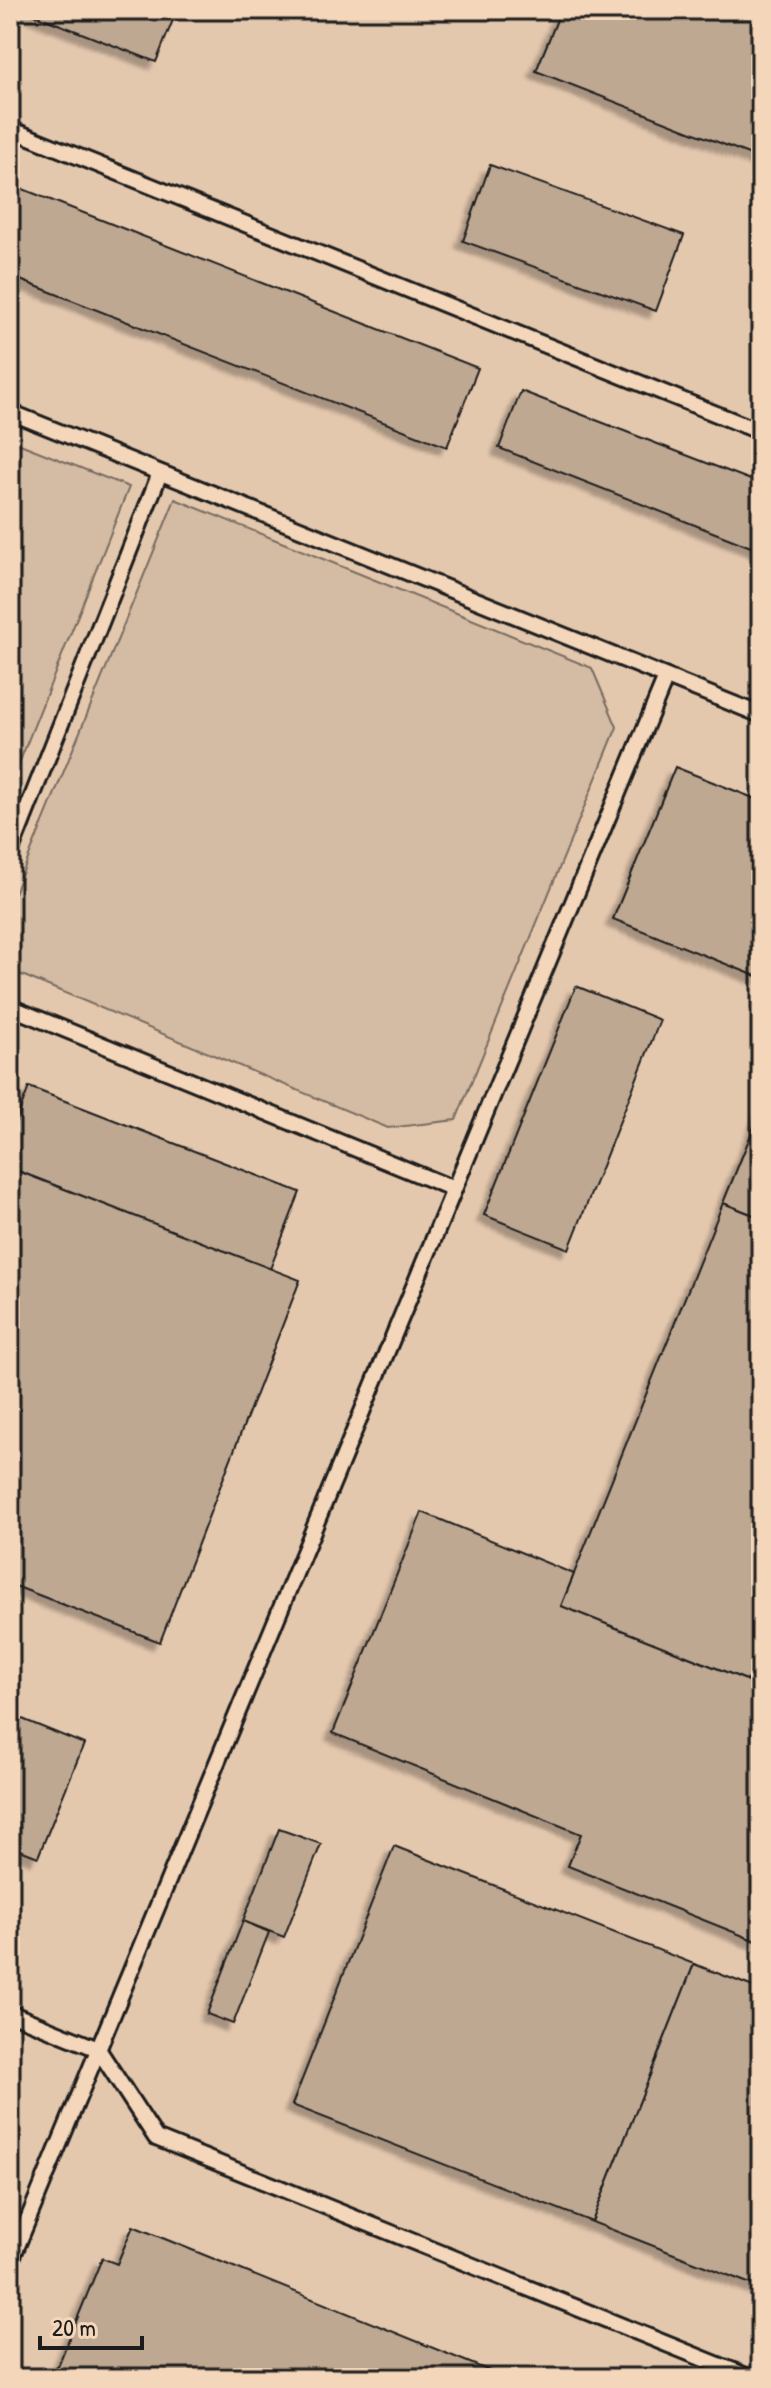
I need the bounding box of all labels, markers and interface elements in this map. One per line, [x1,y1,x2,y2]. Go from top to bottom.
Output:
scale bar [40,2300,142,2350]
text: 20 m [52,2311,96,2343]

